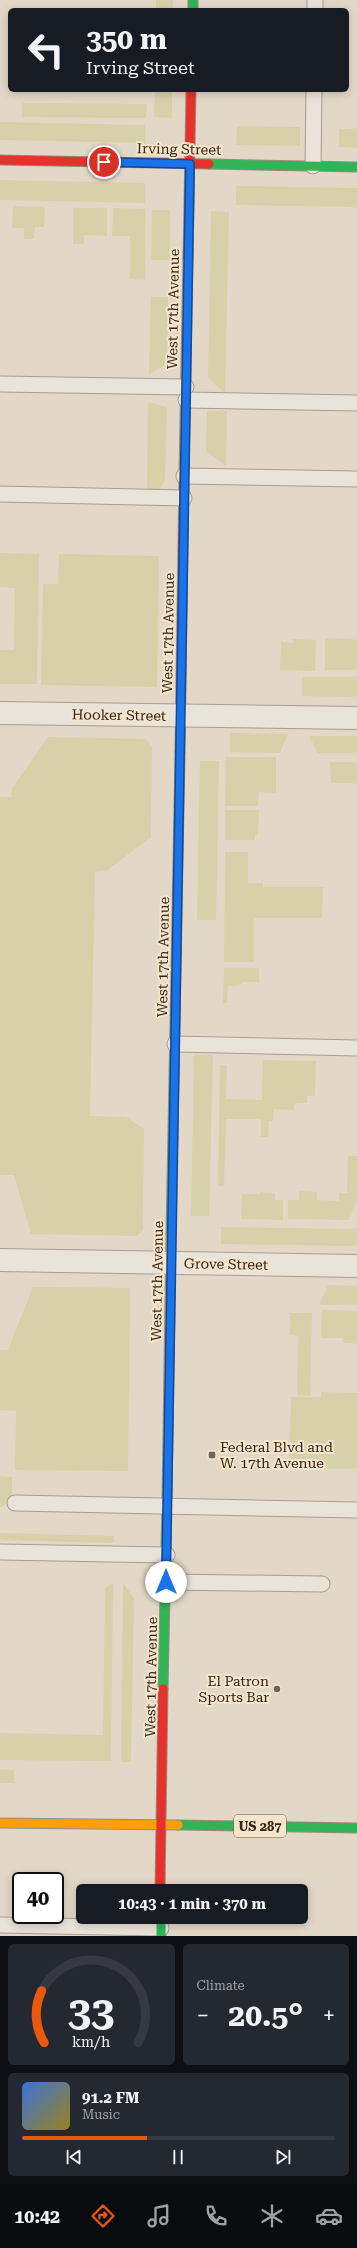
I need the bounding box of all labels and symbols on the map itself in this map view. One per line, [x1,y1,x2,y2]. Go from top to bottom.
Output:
street label: Irving Street [137,140,221,158]
pin [87,145,121,179]
street label: West 17th Avenue [164,248,182,369]
street label: West 17th Avenue [159,572,177,693]
street label: Hooker Street [72,706,166,724]
street label: West 17th Avenue [154,896,172,1017]
street label: West 17th Avenue [148,1220,166,1341]
street label: Grove Street [184,1255,268,1273]
place label: Federal Blvd and W. 17th Avenue [220,1439,333,1471]
marker: Federal Blvd and W. 17th Avenue [207,1450,217,1460]
position arrow [145,1561,187,1603]
street label: West 17th Avenue [142,1616,160,1737]
place label: El Patron Sports Bar [199,1673,269,1705]
marker: El Patron Sports Bar [272,1684,282,1694]
road number: US 287 [234,1815,286,1837]
speed limit sign: 40 [12,1872,64,1924]

